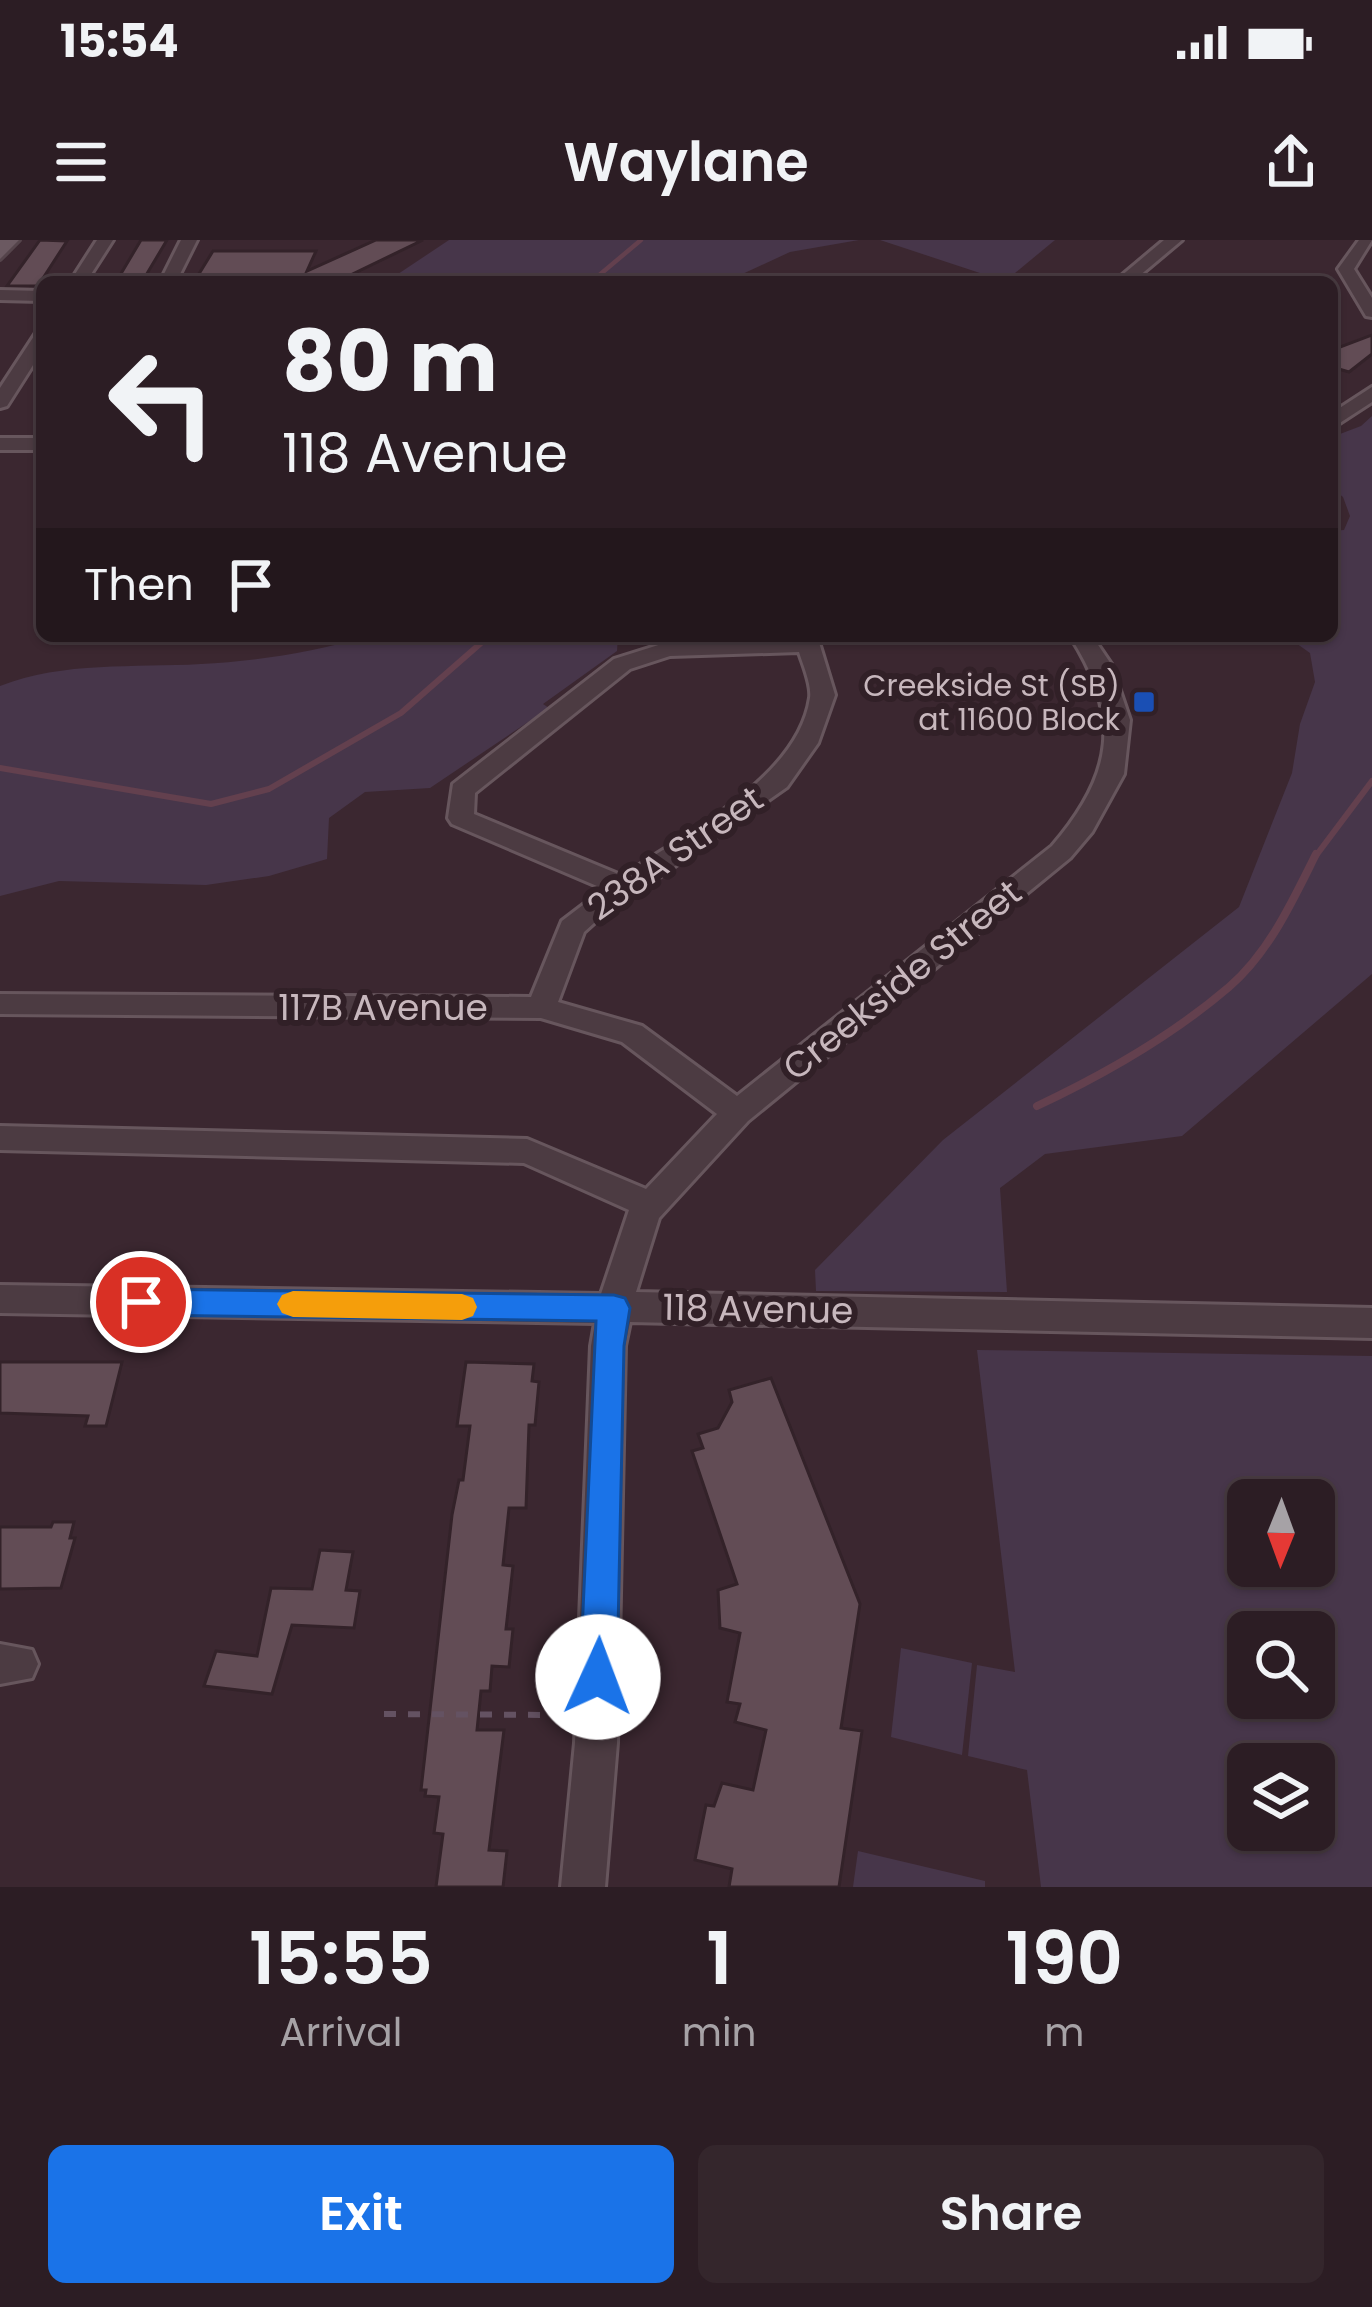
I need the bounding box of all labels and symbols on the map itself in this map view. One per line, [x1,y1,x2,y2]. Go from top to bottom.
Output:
place label: Creekside St (SB) at 11600 Block [863,664,1121,741]
marker: Creekside St (SB) at 11600 Block [1131,689,1157,715]
street label: 238A Street [577,774,773,932]
street label: Creekside Street [772,868,1032,1092]
street label: 117B Avenue [278,982,488,1033]
pin [90,1251,192,1353]
street label: 118 Avenue [662,1282,854,1336]
north arrow [1227,1479,1335,1587]
position arrow [535,1614,661,1740]

